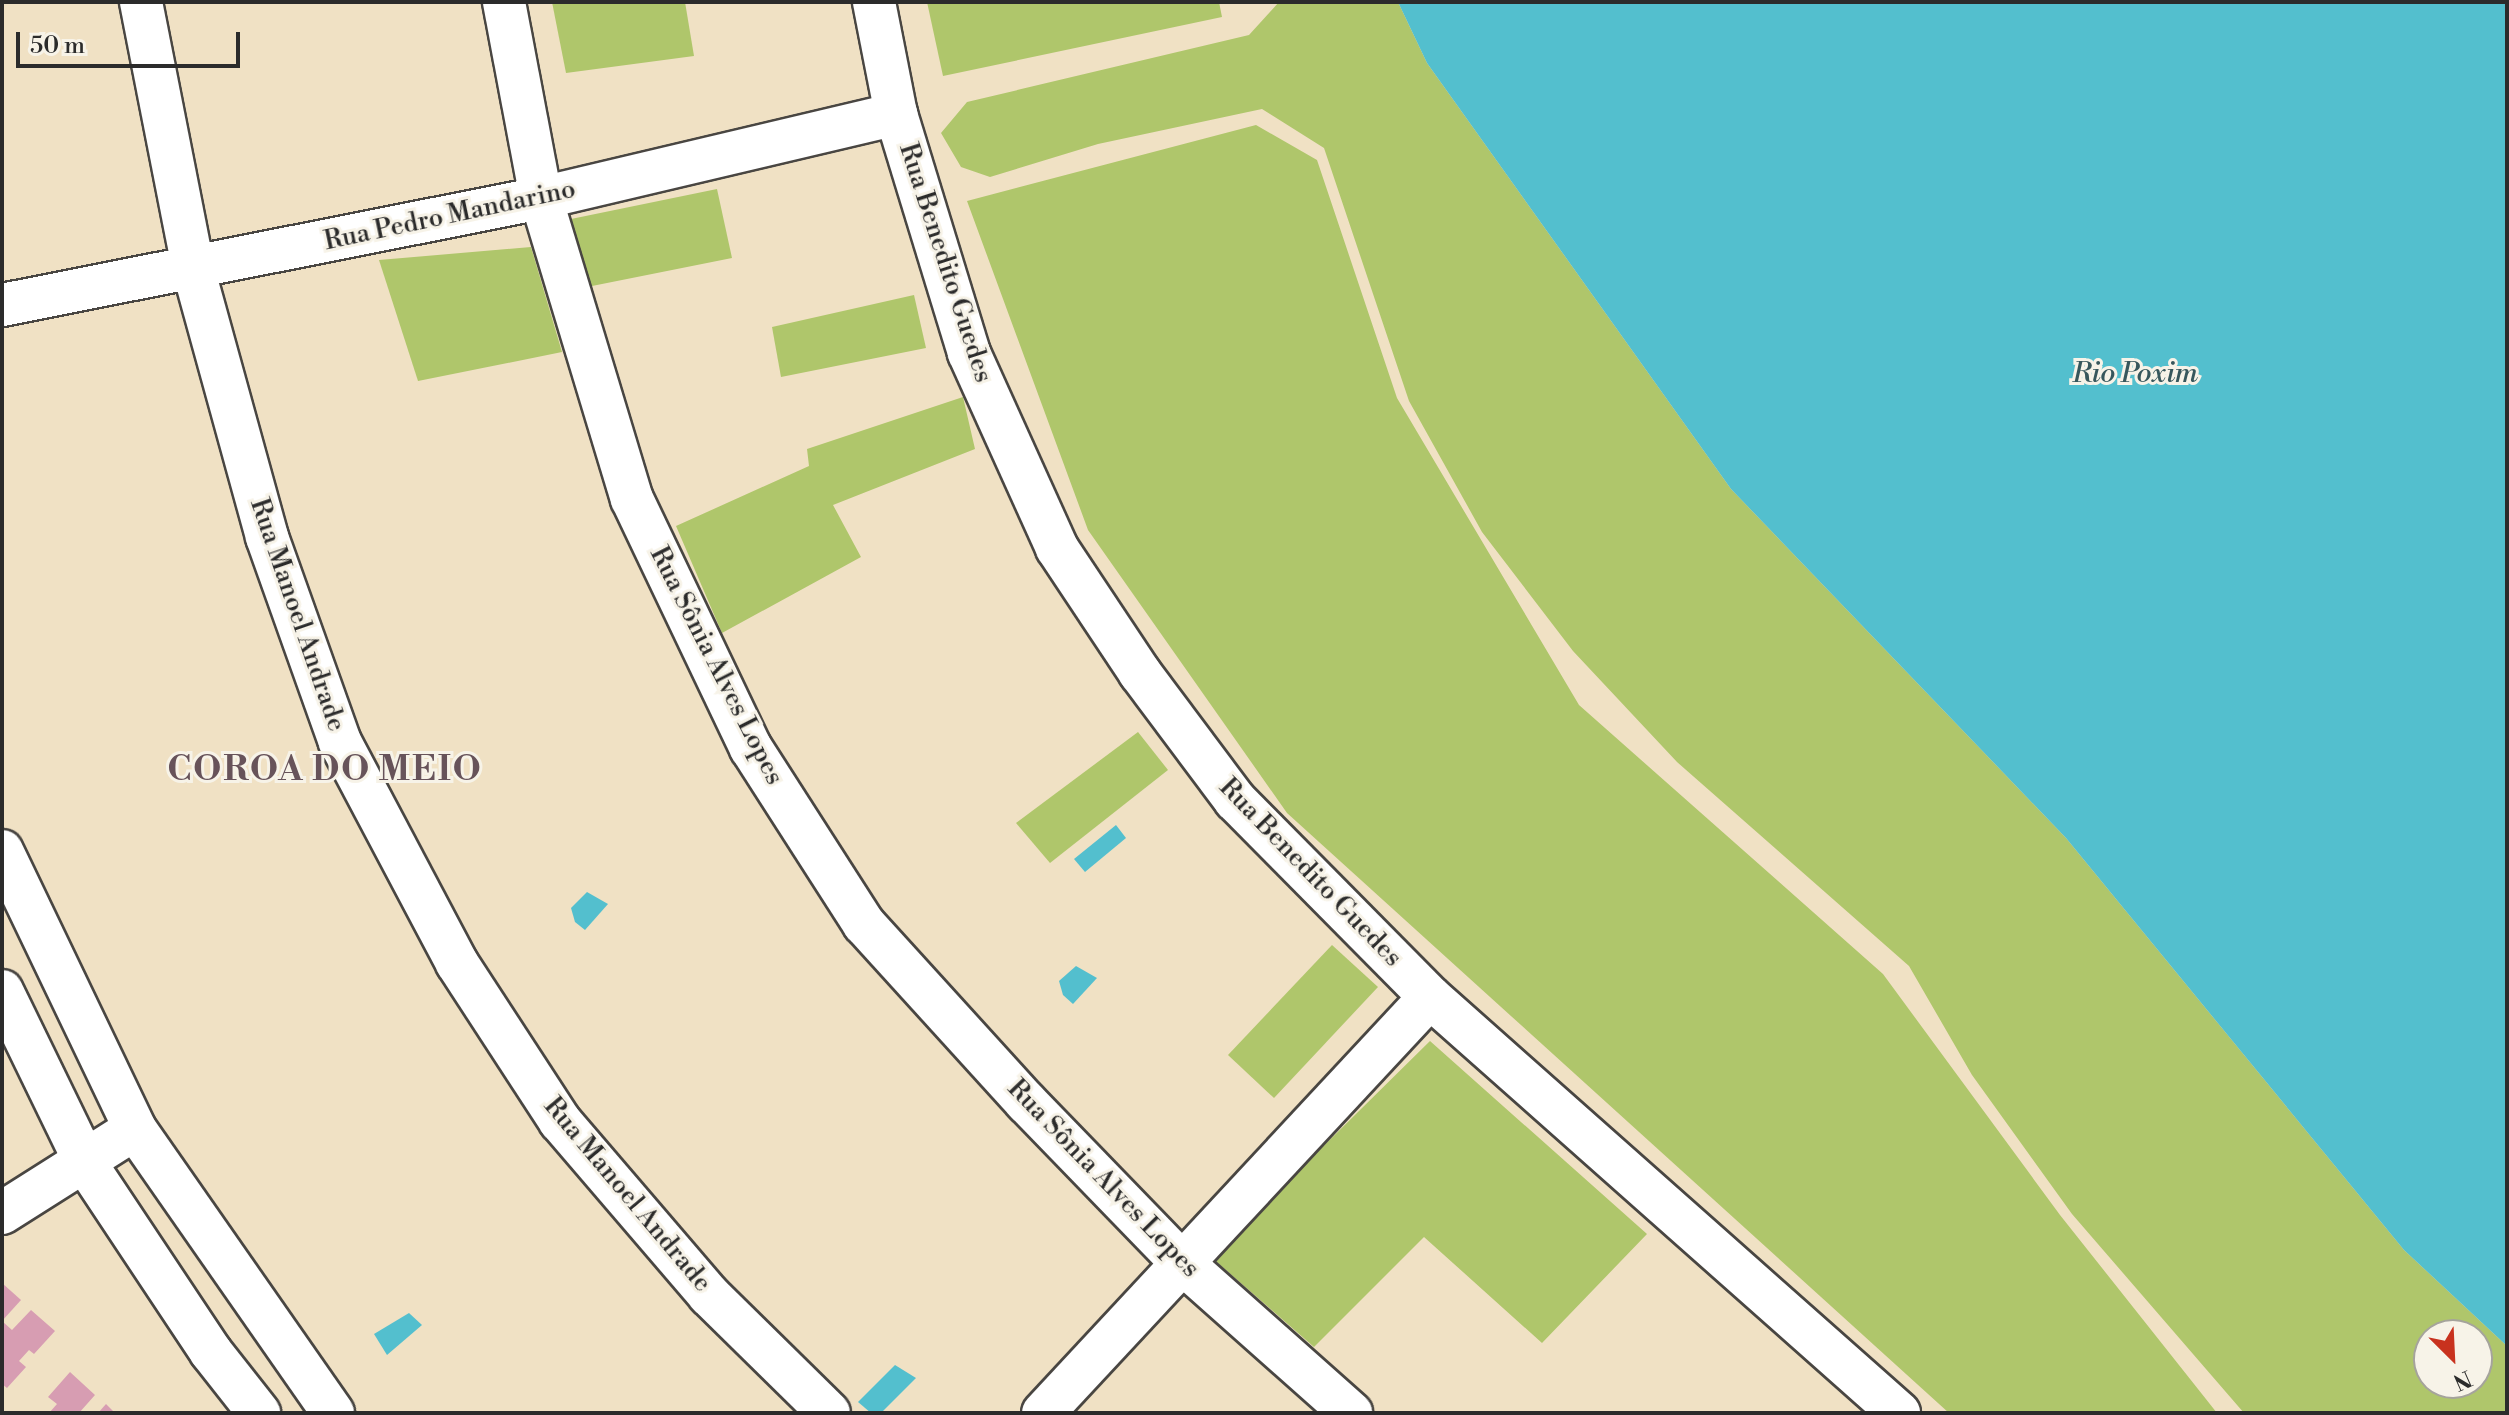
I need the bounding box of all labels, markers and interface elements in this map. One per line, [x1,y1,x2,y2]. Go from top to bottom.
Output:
scale bar [20,16,244,66]
text: 50 m [30,31,85,61]
street label: Rua Benedito Guedes [892,139,998,387]
street label: Rua Pedro Mandarino [321,174,579,258]
water label: Rio Poxim [2072,357,2198,391]
street label: Rua Manoel Andrade [243,495,351,735]
street label: Rua Sônia Alves Lopes [642,542,790,790]
district label: COROA DO MEIO [167,751,483,791]
street label: Rua Benedito Guedes [1212,772,1408,974]
street label: Rua Sônia Alves Lopes [1000,1074,1206,1284]
street label: Rua Manoel Andrade [537,1092,717,1298]
north arrow [2413,1319,2493,1399]
text: N [2449,1364,2476,1395]

